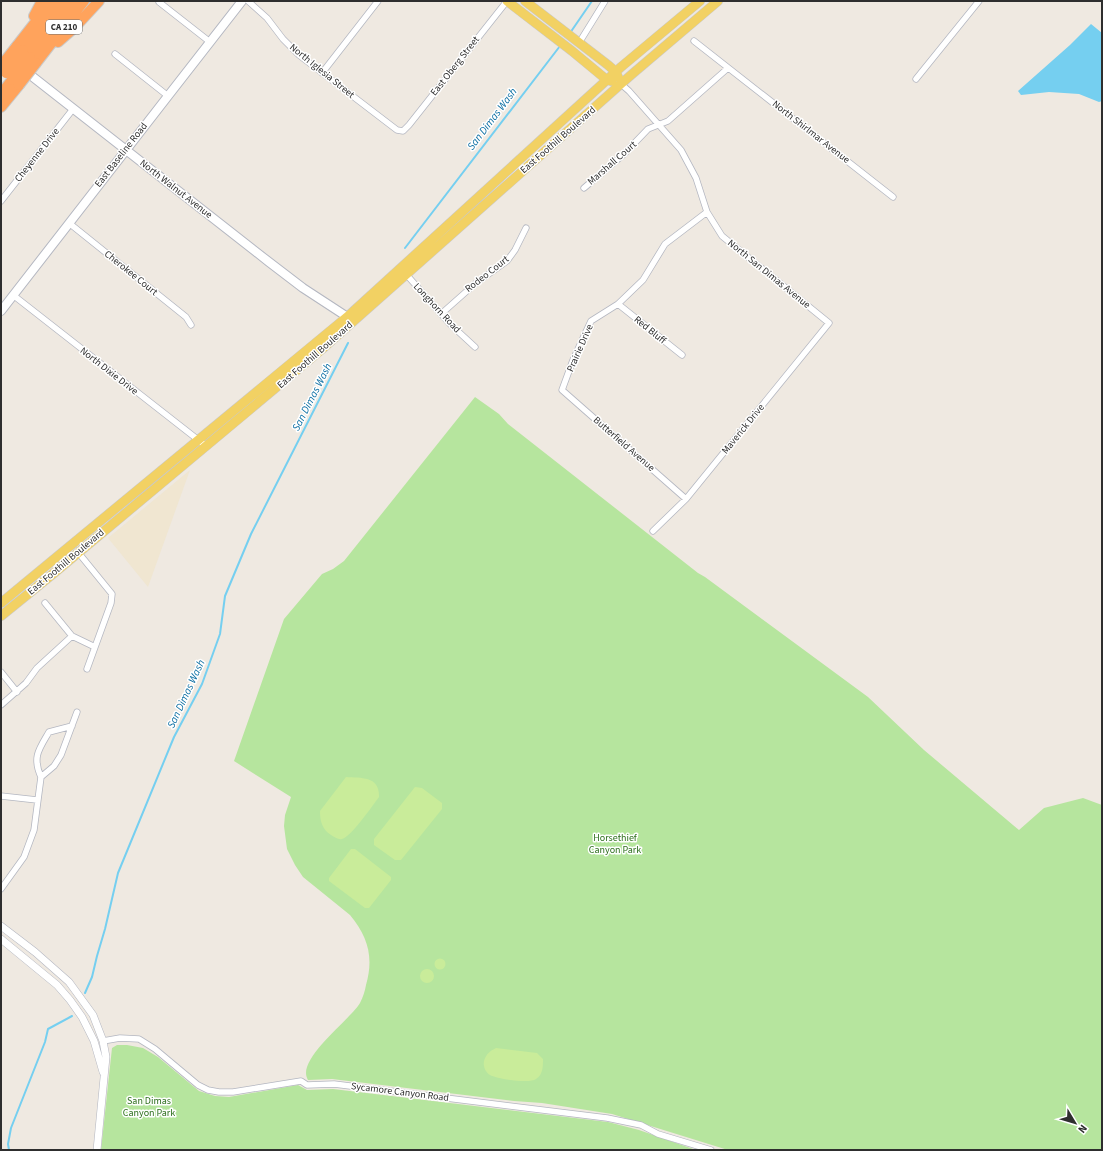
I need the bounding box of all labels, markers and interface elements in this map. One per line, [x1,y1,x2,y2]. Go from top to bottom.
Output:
road number: CA 210 [46,20,82,34]
street label: East Oberg Street [427,33,483,99]
street label: North Iglesia Street [286,40,358,102]
water label: San Dimas Wash [464,85,520,153]
street label: North Shirlmar Avenue [769,97,853,167]
street label: East Foothill Boulevard [517,103,599,177]
street label: East Baseline Road [91,120,151,190]
street label: Cheyenne Drive [11,125,63,185]
street label: Marshall Court [584,137,640,188]
street label: North Walnut Avenue [137,156,215,222]
street label: North San Dimas Avenue [725,236,813,312]
street label: Cherokee Court [101,247,161,299]
street label: Rodeo Court [462,252,512,296]
street label: Longhorn Road [410,280,464,336]
street label: Red Bluff [631,313,670,348]
street label: East Foothill Boulevard [274,318,356,392]
street label: Prairie Drive [563,322,597,374]
street label: North Dixie Drive [77,344,141,398]
water label: San Dimas Wash [288,360,336,433]
street label: Maverick Drive [718,401,768,457]
street label: Butterfield Avenue [590,413,658,475]
street label: East Foothill Boulevard [25,526,107,598]
water label: San Dimas Wash [164,657,209,731]
park label: Horsethief Canyon Park [589,831,641,857]
street label: Sycamore Canyon Road [350,1079,450,1105]
park label: San Dimas Canyon Park [123,1094,175,1120]
north arrow [1055,1103,1095,1143]
text: N [1074,1121,1091,1136]

